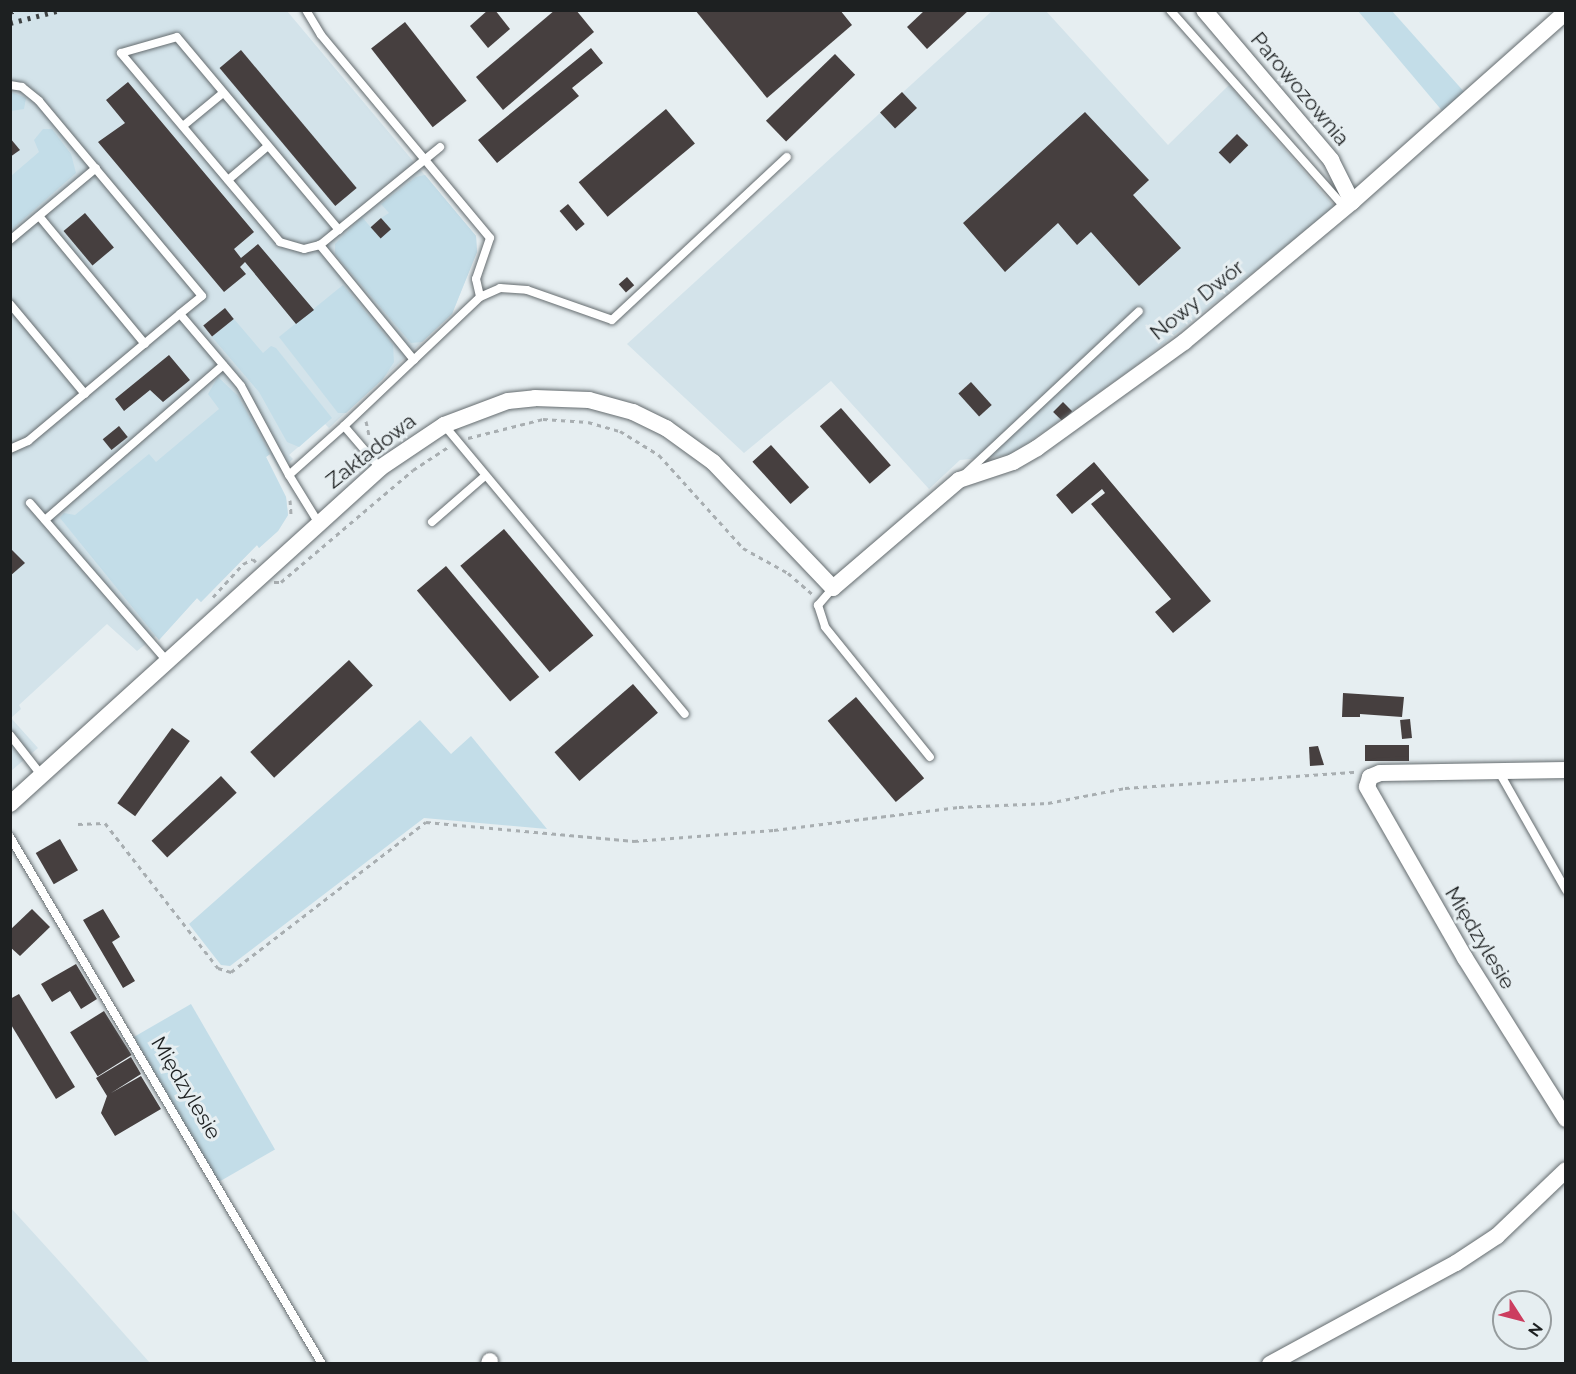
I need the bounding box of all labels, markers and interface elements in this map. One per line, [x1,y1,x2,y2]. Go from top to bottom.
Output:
street label: Parowozownia [1245,27,1355,151]
street label: Nowy Dwór [1145,254,1249,346]
street label: Zakładowa [321,408,421,494]
street label: Międzylesie [1440,882,1520,994]
street label: Międzylesie [146,1032,226,1144]
north arrow [1492,1290,1552,1350]
text: N [1524,1319,1547,1340]

